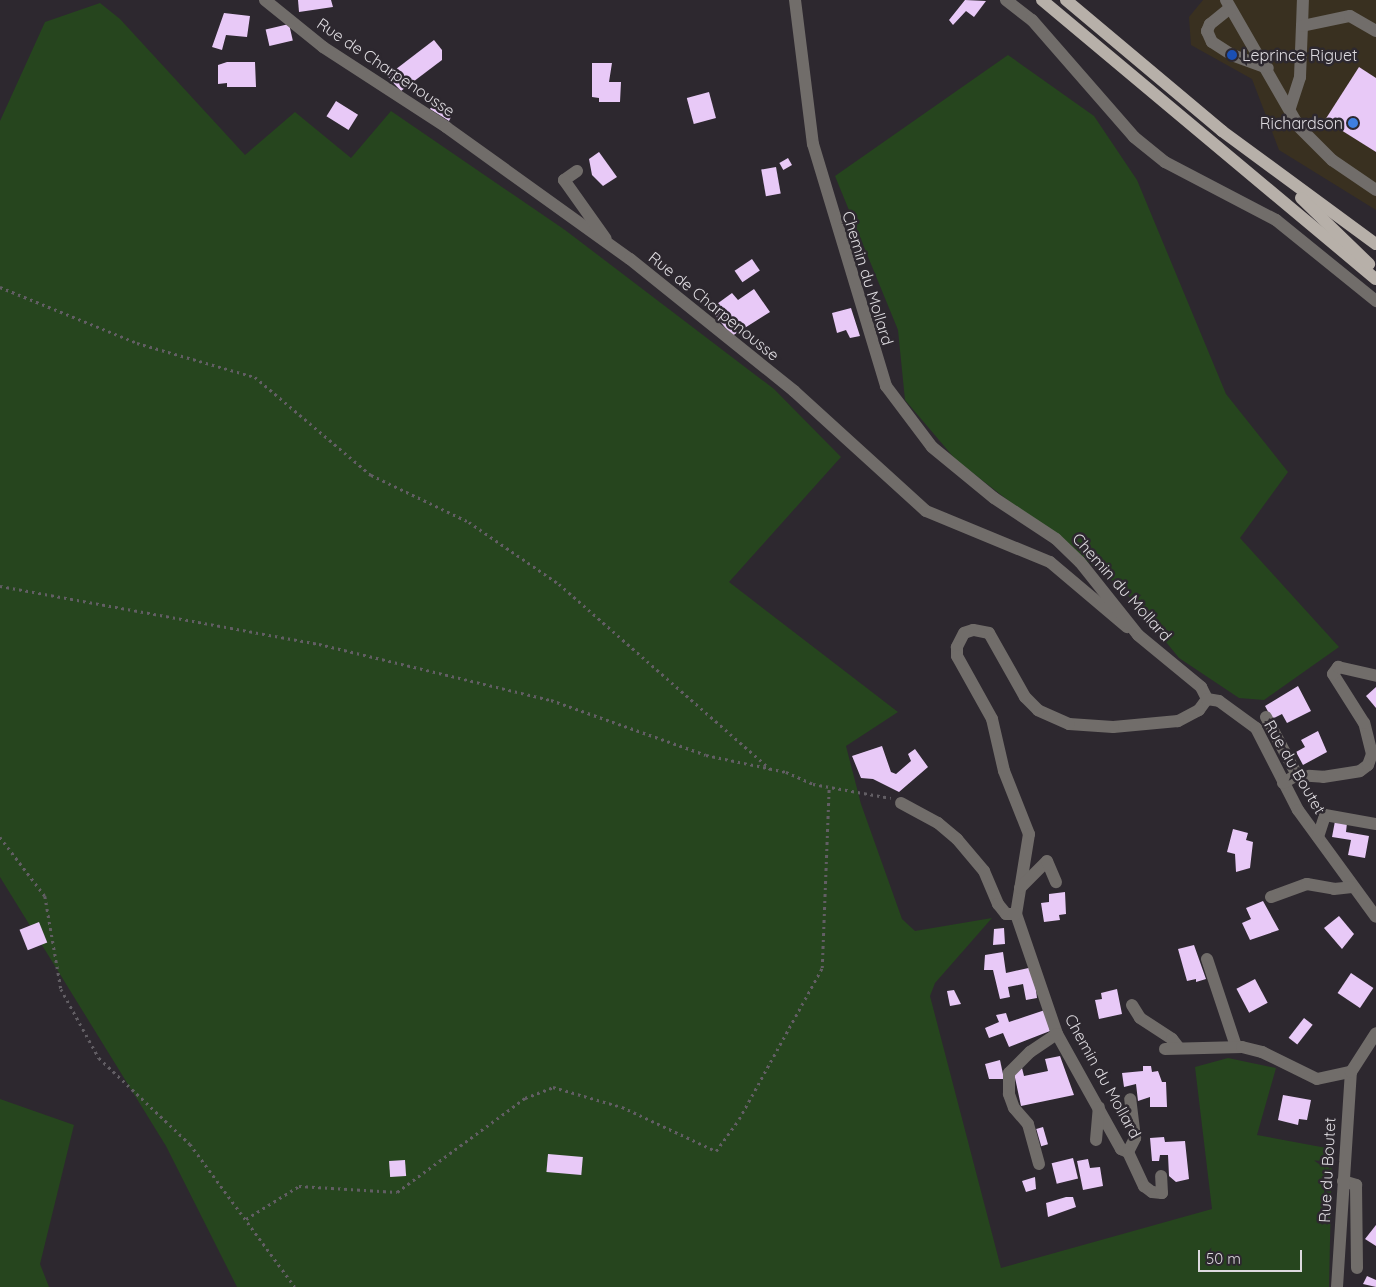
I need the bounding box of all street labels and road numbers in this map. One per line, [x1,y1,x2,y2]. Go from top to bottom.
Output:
street label: Rue de Charpenousse [313,14,459,120]
street label: Chemin du Mollard [838,209,898,347]
street label: Rue de Charpenousse [645,247,783,365]
street label: Chemin du Mollard [1068,529,1176,645]
street label: Rue du Boutet [1260,717,1330,817]
street label: Chemin du Mollard [1061,1011,1145,1141]
street label: Rue du Boutet [1315,1117,1339,1223]

